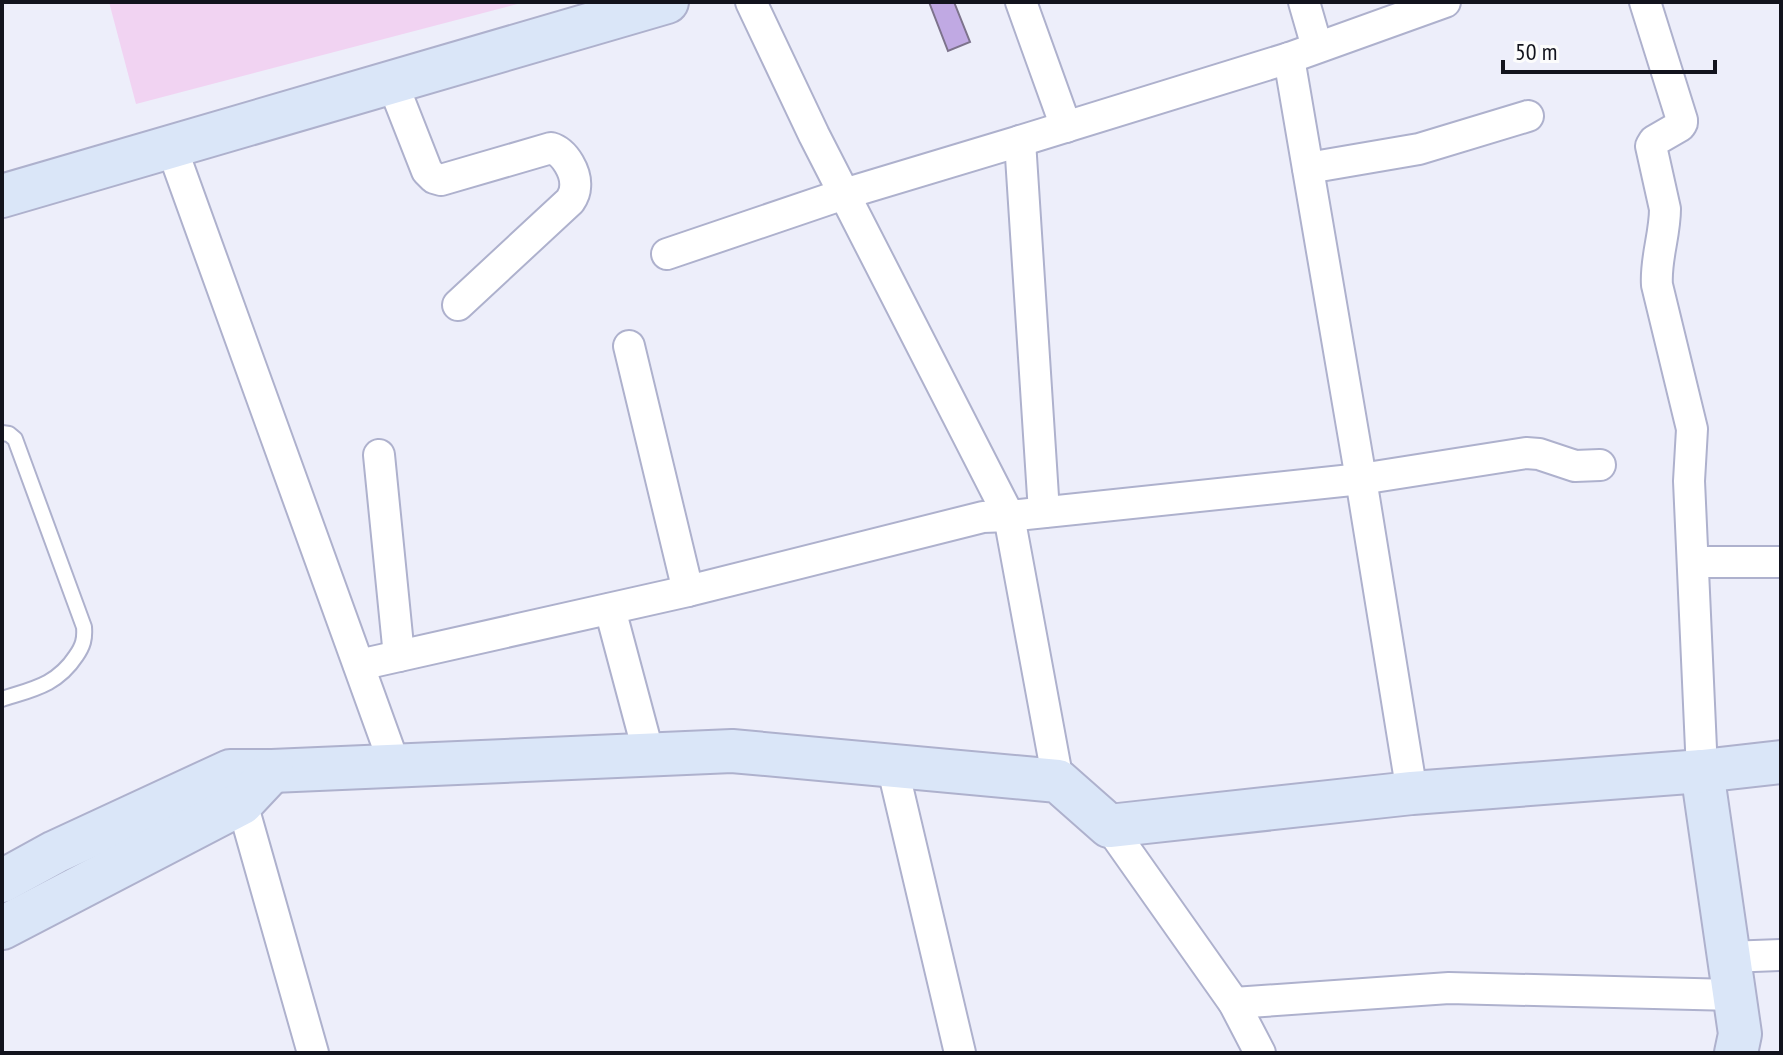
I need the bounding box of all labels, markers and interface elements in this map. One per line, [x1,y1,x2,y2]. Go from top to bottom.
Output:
scale bar [1503,24,1715,74]
text: 50 m [1515,36,1557,67]

